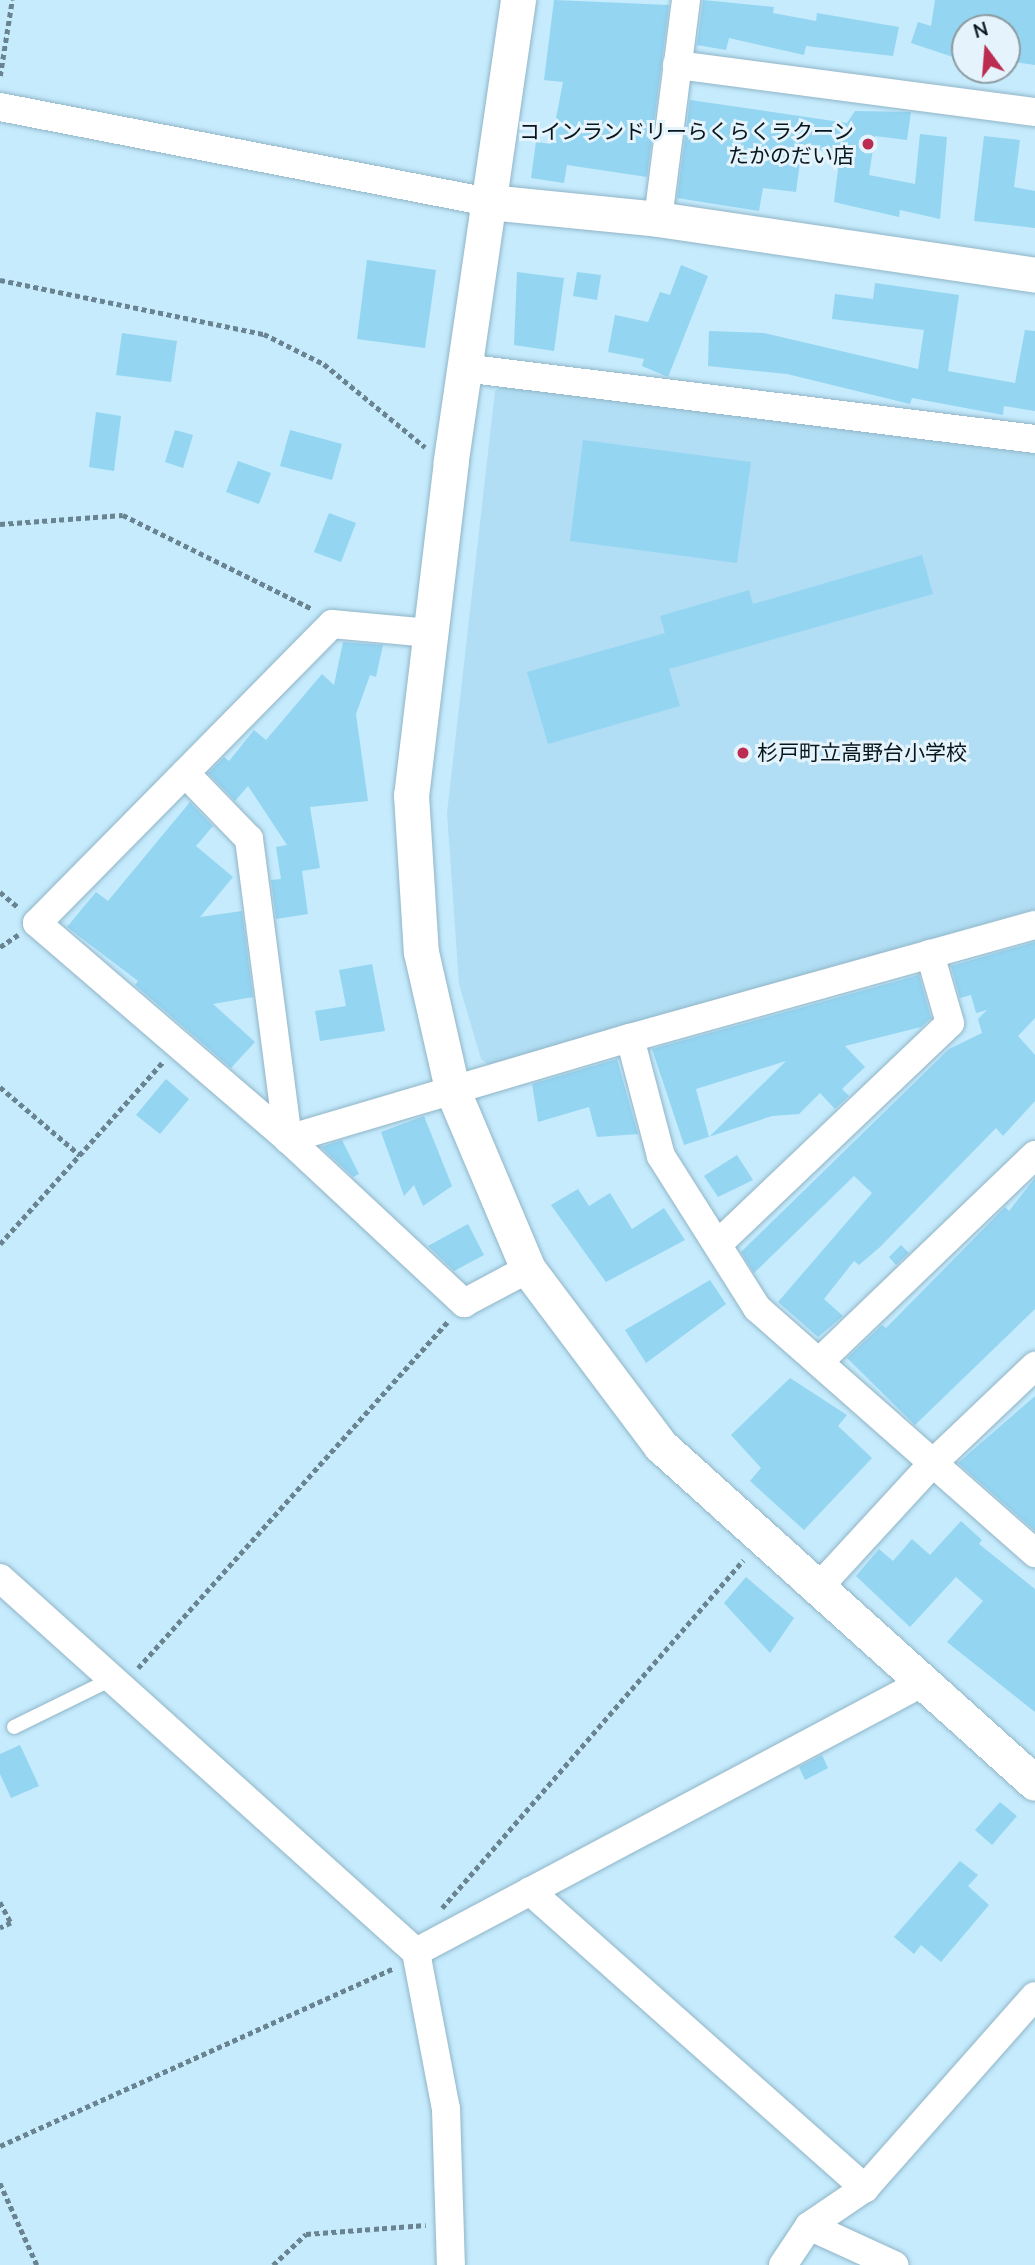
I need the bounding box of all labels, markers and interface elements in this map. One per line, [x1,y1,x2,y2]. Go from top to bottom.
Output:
north arrow [951,14,1021,84]
text: N [970,16,991,45]
place label: コインランドリーらくらくラクーン たかのだい店 [518,119,854,169]
marker: コインランドリーらくらくラクーン たかのだい店 [860,136,876,152]
place label: 杉戸町立高野台小学校 [757,740,967,766]
marker: 杉戸町立高野台小学校 [735,745,751,761]

